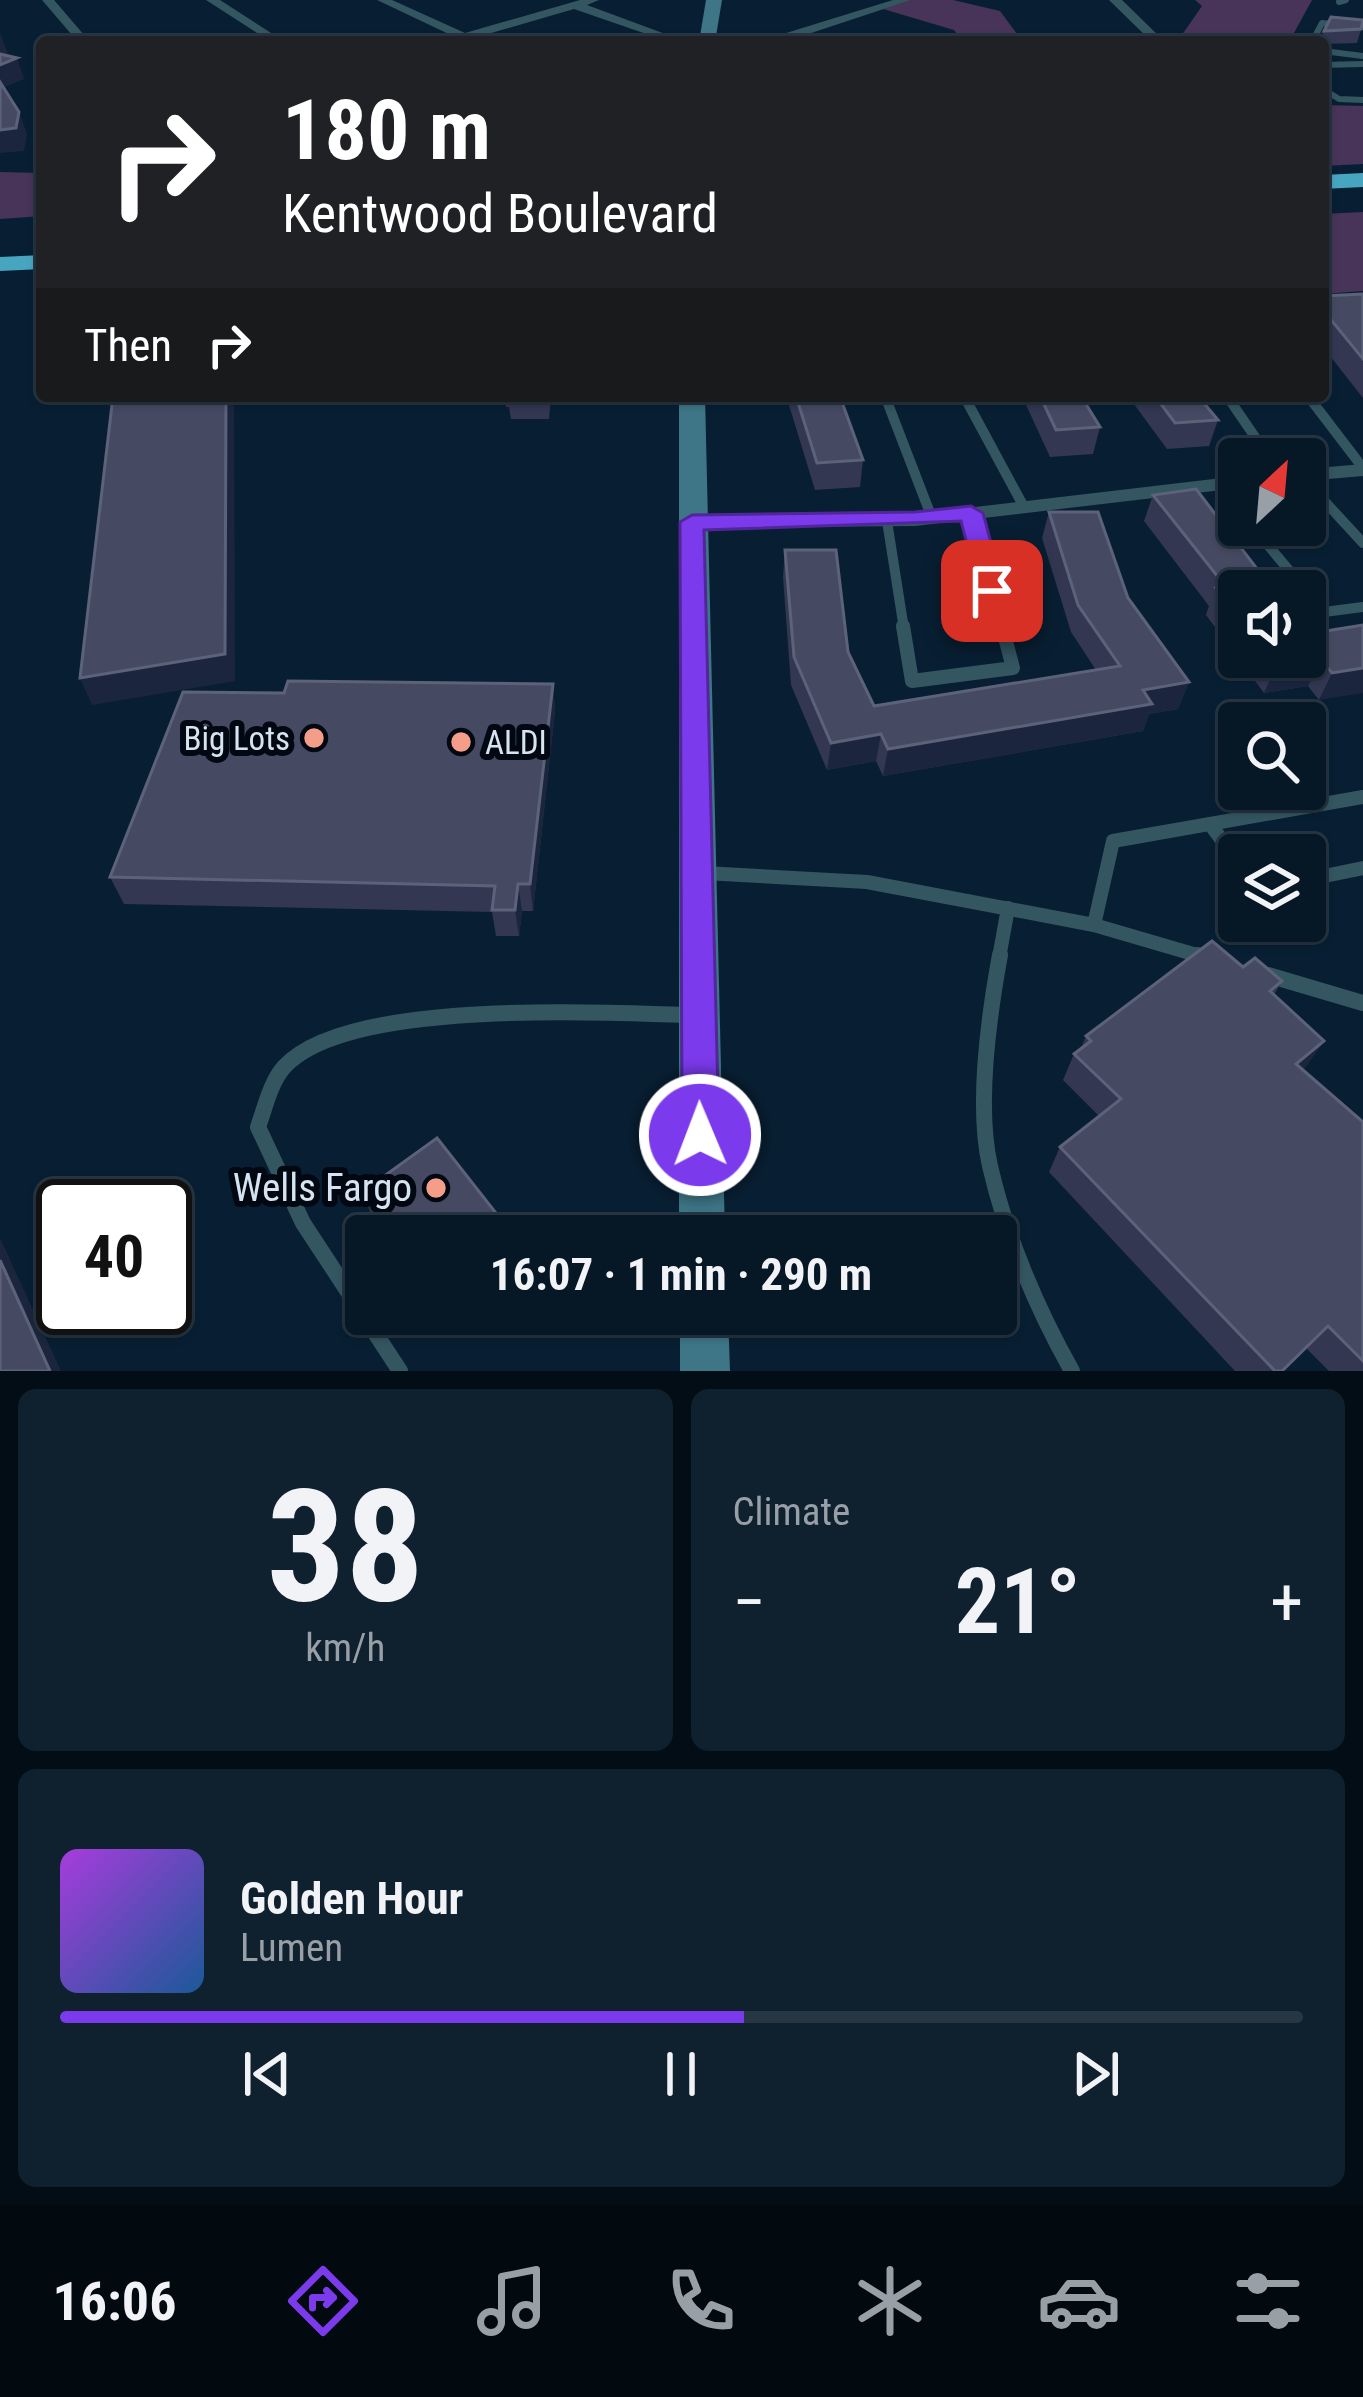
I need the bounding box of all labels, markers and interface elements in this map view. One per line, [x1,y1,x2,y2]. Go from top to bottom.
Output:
text: 180 m [282,81,491,180]
icon: right [84,84,240,240]
text: Kentwood Boulevard [282,182,718,245]
icon: right [196,312,262,378]
text: Then [84,319,172,372]
north arrow [1218,438,1326,546]
map controls [1218,438,1326,942]
pin [941,540,1043,642]
icon: arrive [959,558,1025,624]
button: sound [1218,570,1326,678]
button: search [1218,702,1326,810]
place label: Big Lots [183,719,290,758]
place label: ALDI [485,723,547,762]
marker: Big Lots [301,725,327,751]
marker: ALDI [448,729,474,755]
button: layers [1218,834,1326,942]
position arrow [637,1072,763,1198]
place label: Wells Fargo [233,1165,412,1211]
marker: Wells Fargo [423,1175,449,1201]
speed limit sign: 40 [36,1179,192,1335]
text: 16:07 · 1 min · 290 m [490,1248,872,1301]
text: 38 [266,1455,424,1638]
text: Climate [733,1489,850,1535]
text: 21° [955,1550,1081,1655]
text: − [733,1564,766,1641]
text: + [1270,1564,1303,1641]
text: km/h [305,1625,385,1671]
text: Golden Hour [240,1872,463,1925]
text: Lumen [240,1925,343,1971]
icon: previous [234,2041,300,2107]
icon: pause [648,2041,714,2107]
icon: next [1063,2041,1129,2107]
icon: directions [281,2259,365,2343]
icon: music [470,2259,554,2343]
icon: phone [659,2259,743,2343]
icon: climate [848,2259,932,2343]
icon: car [1037,2259,1121,2343]
icon: filters [1226,2259,1310,2343]
text: 16:06 [53,2270,176,2333]

